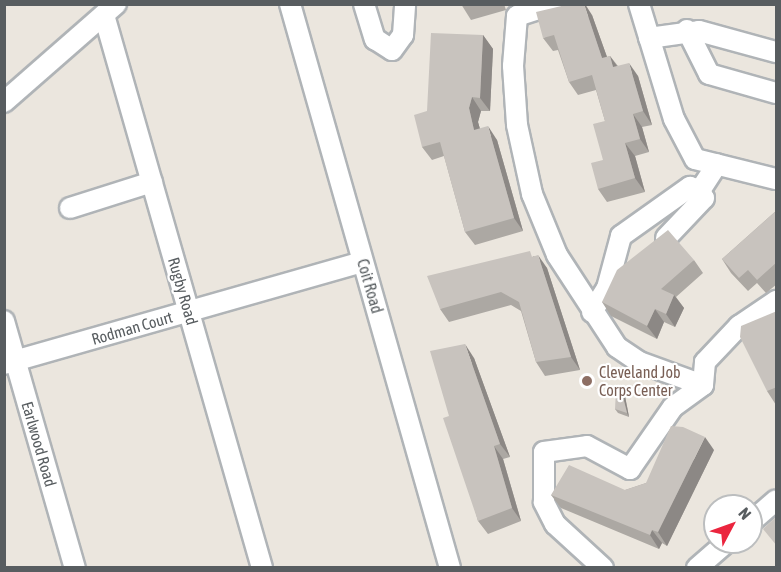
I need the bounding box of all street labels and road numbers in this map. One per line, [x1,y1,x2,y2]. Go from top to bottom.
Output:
street label: Rugby Road [164,255,202,327]
street label: Coit Road [353,257,387,315]
street label: Rodman Court [89,307,175,349]
street label: Earlwood Road [18,399,60,489]

